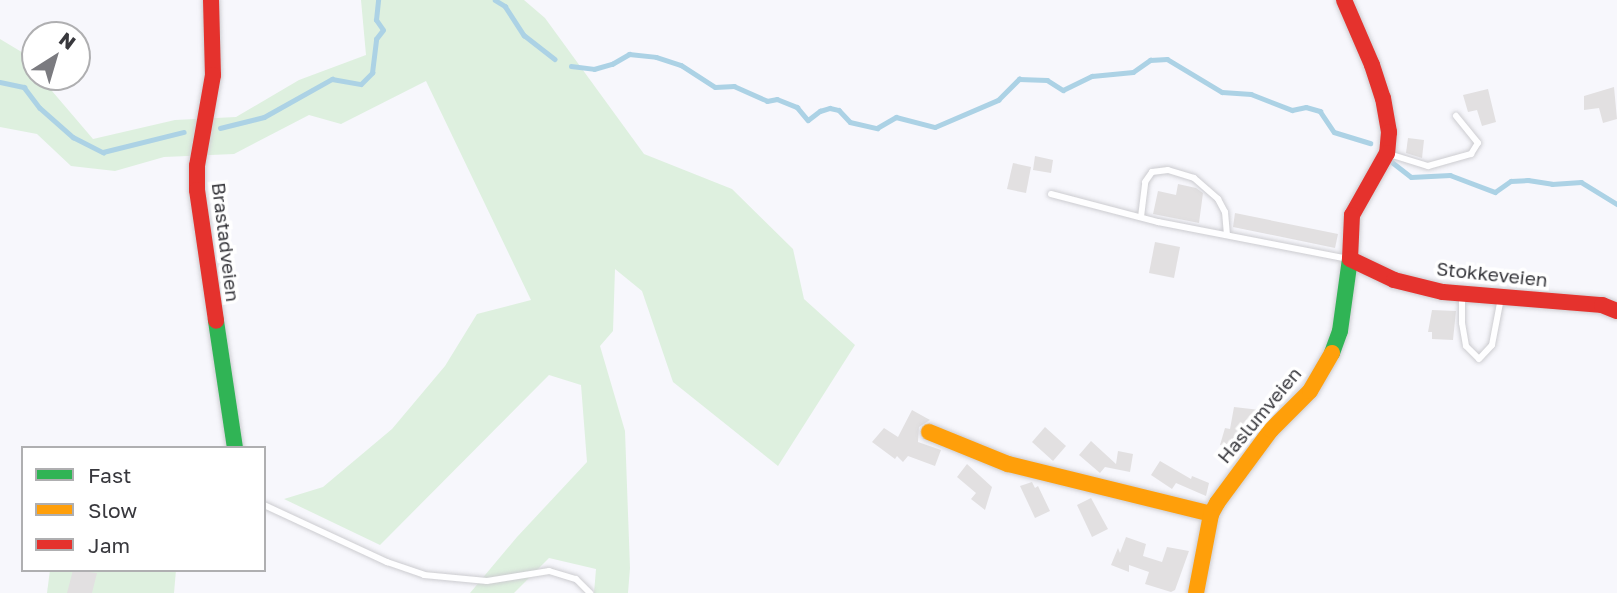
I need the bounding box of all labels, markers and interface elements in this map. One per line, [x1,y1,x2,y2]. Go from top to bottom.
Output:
north arrow [21,21,91,91]
text: N [55,27,80,54]
street label: Brastadveien [207,181,245,303]
street label: Stokkeveien [1435,257,1549,291]
street label: Haslumveien [1212,362,1306,468]
legend [21,446,266,572]
text: Fast [88,462,131,488]
text: Slow [88,497,137,523]
text: Jam [88,532,130,558]

